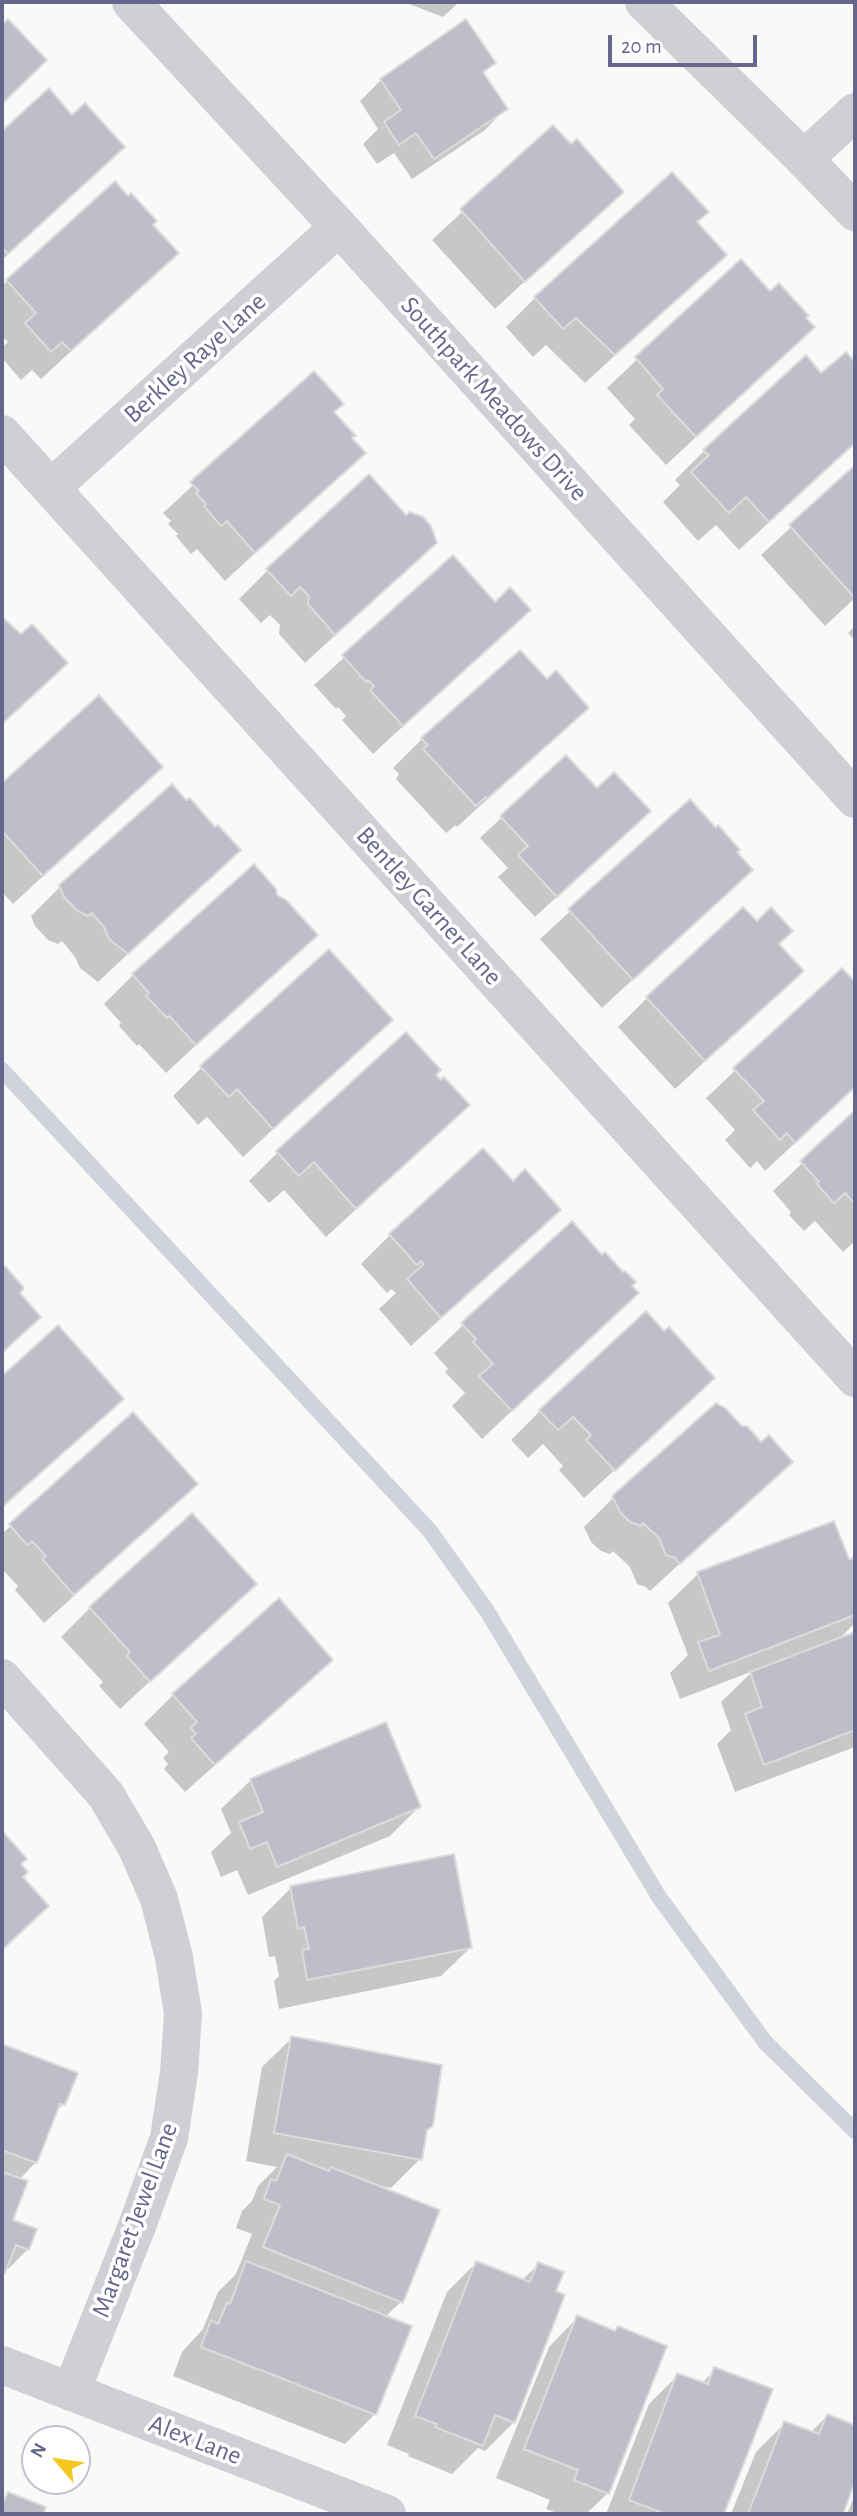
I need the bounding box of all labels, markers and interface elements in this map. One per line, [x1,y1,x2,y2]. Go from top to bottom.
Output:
scale bar [612,21,761,65]
text: 20 m [621,36,662,57]
street label: Berkley Raye Lane [118,286,272,430]
street label: Southpark Meadows Drive [394,290,594,508]
street label: Bentley Garner Lane [350,820,508,992]
street label: Margaret Jewel Lane [85,2118,185,2322]
street label: Alex Lane [144,2408,246,2472]
north arrow [21,2425,91,2495]
text: N [27,2440,50,2461]

